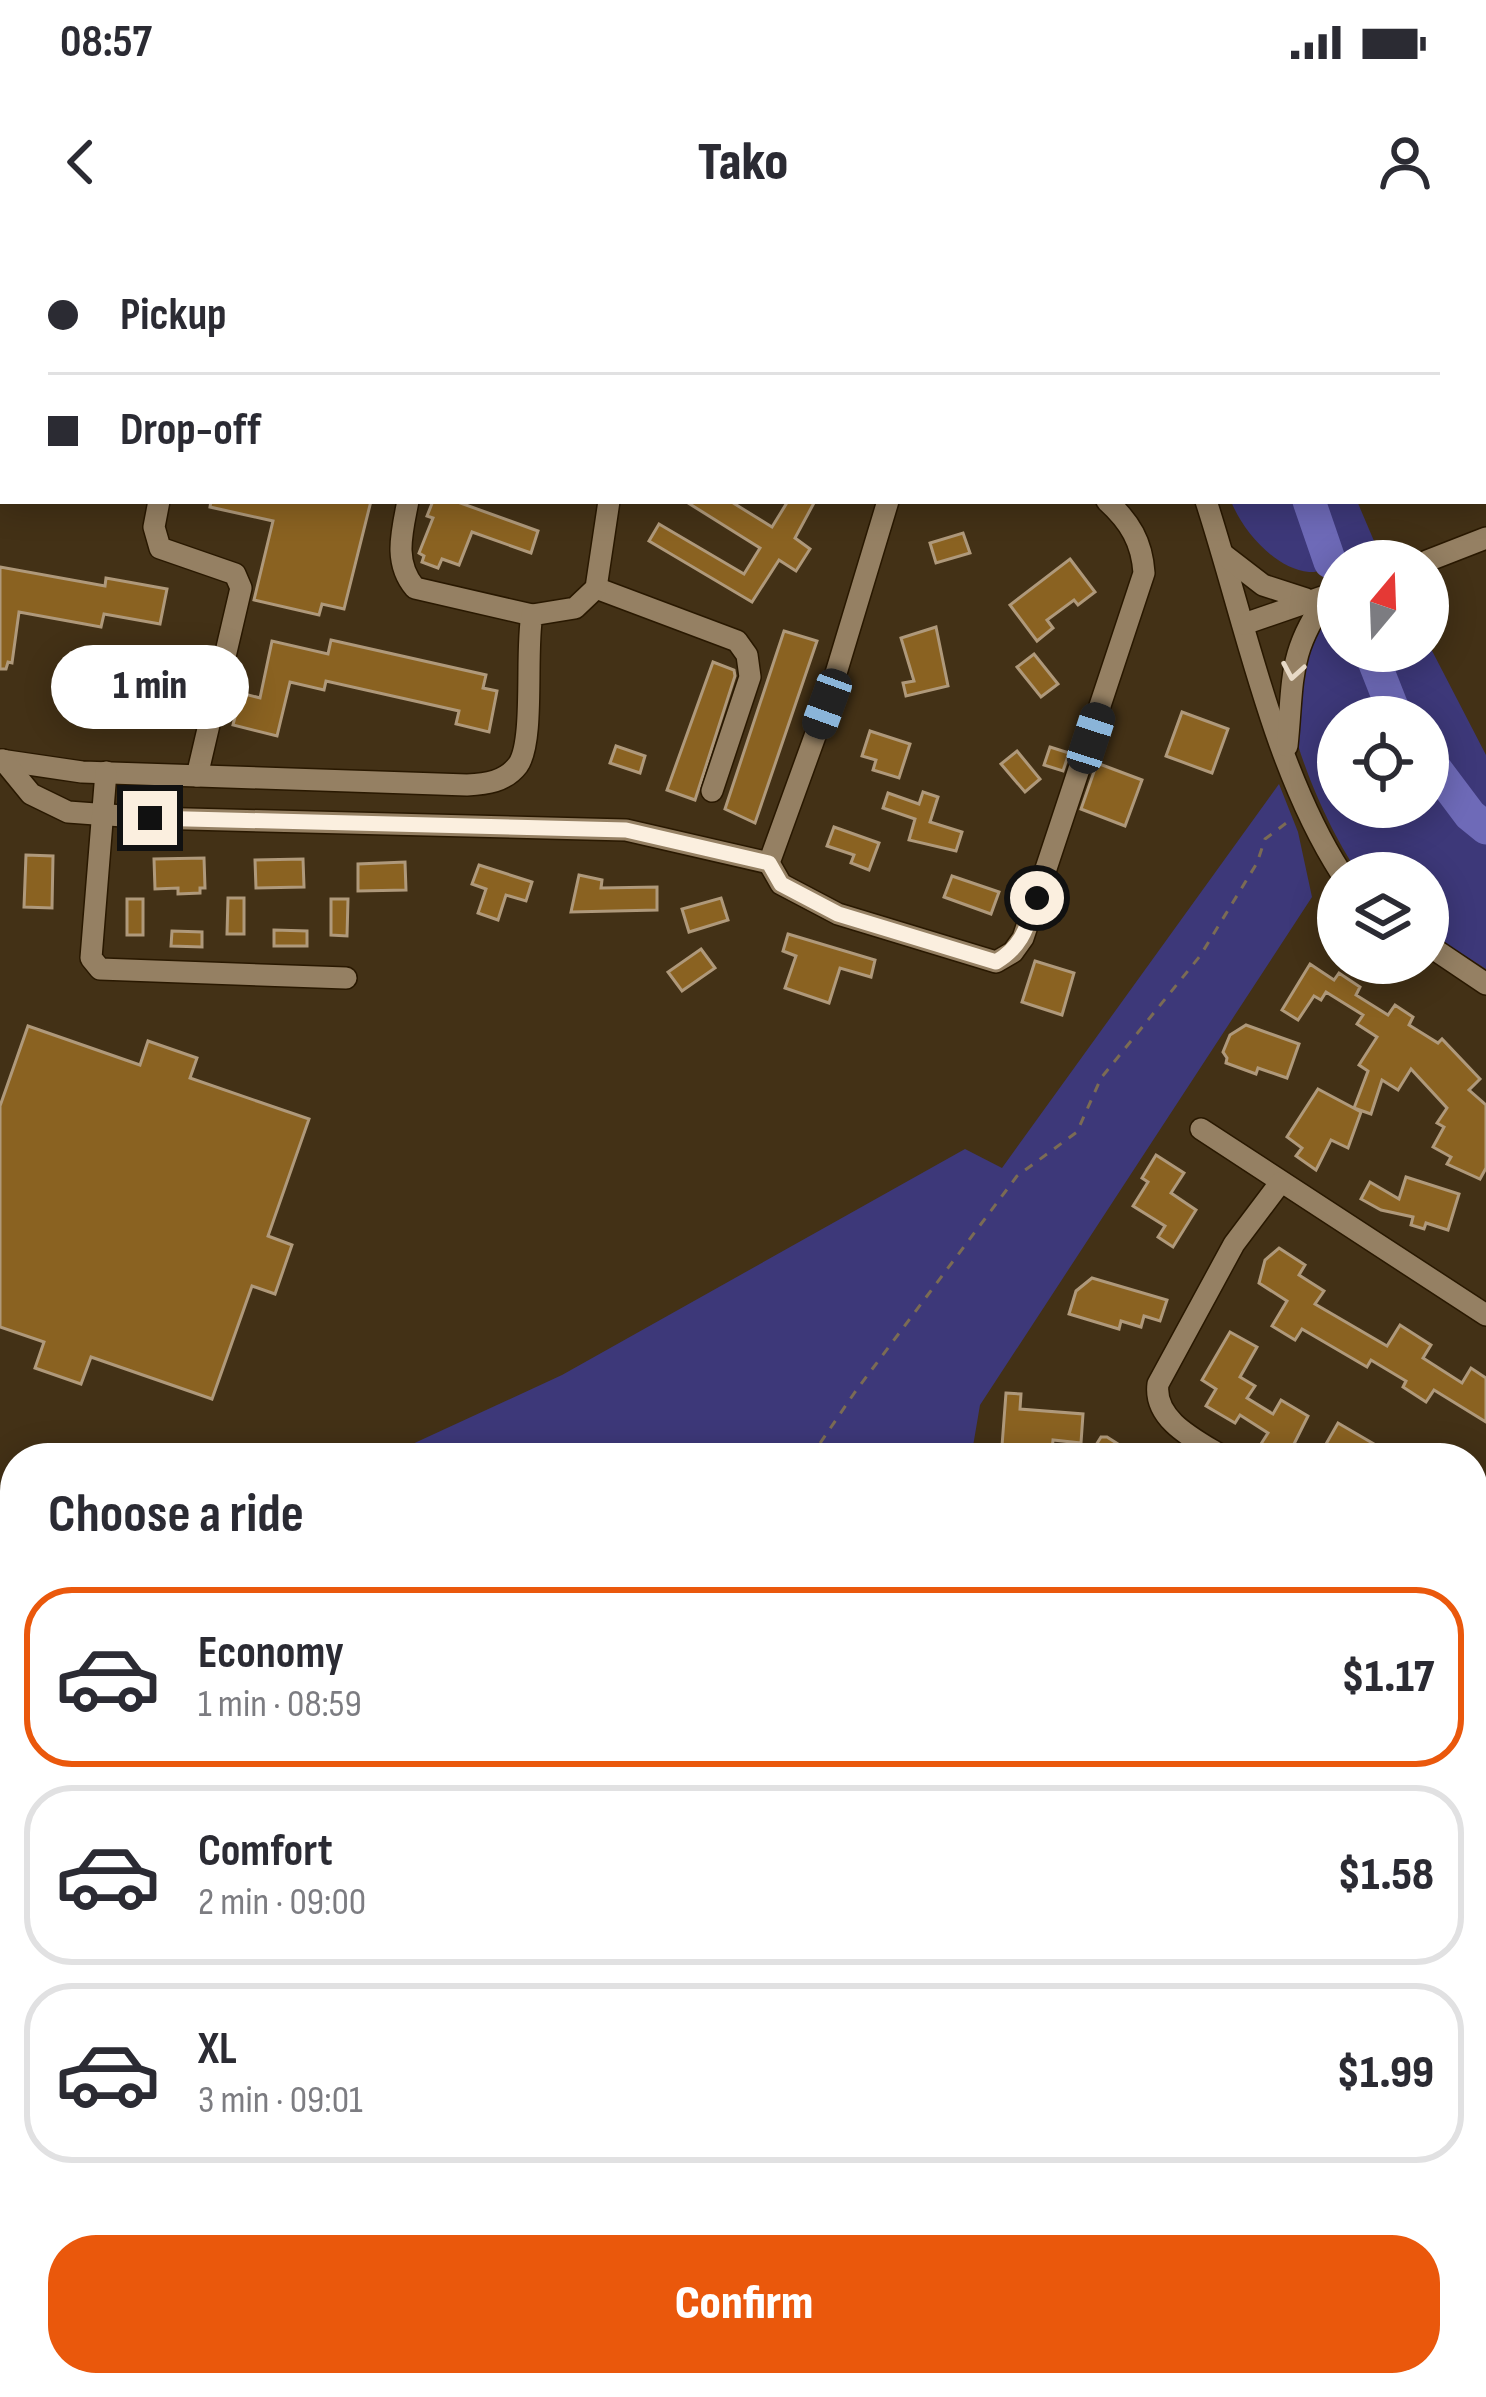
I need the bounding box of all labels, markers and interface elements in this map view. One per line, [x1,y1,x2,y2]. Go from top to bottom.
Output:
text: 08:57 [60,15,152,70]
icon: back [48,129,114,195]
icon: person [1372,129,1438,195]
text: Tako [698,130,788,195]
text: Pickup [120,288,227,343]
text: Drop-off [120,403,261,458]
north arrow [1317,540,1449,672]
map controls [1317,540,1449,984]
callout: 1 min [51,644,249,728]
one-way arrow [1281,661,1306,681]
text: 1 min [113,663,187,710]
car [798,664,856,744]
button: locate [1317,696,1449,828]
car [1063,698,1119,778]
route end [123,791,177,845]
button: layers [1317,852,1449,984]
route start [1010,871,1064,925]
text: Choose a ride [48,1482,304,1547]
icon: car [54,1623,162,1731]
text: Economy [198,1626,344,1681]
text: $1.17 [1342,1650,1434,1705]
text: 1 min · 08:59 [198,1681,362,1728]
icon: car [54,1821,162,1929]
text: Comfort [198,1824,333,1879]
text: $1.58 [1338,1848,1434,1903]
text: 2 min · 09:00 [198,1879,366,1926]
icon: car [54,2019,162,2127]
text: XL [198,2022,237,2077]
text: $1.99 [1337,2046,1434,2101]
text: 3 min · 09:01 [198,2077,363,2124]
button: Confirm [48,2235,1440,2373]

